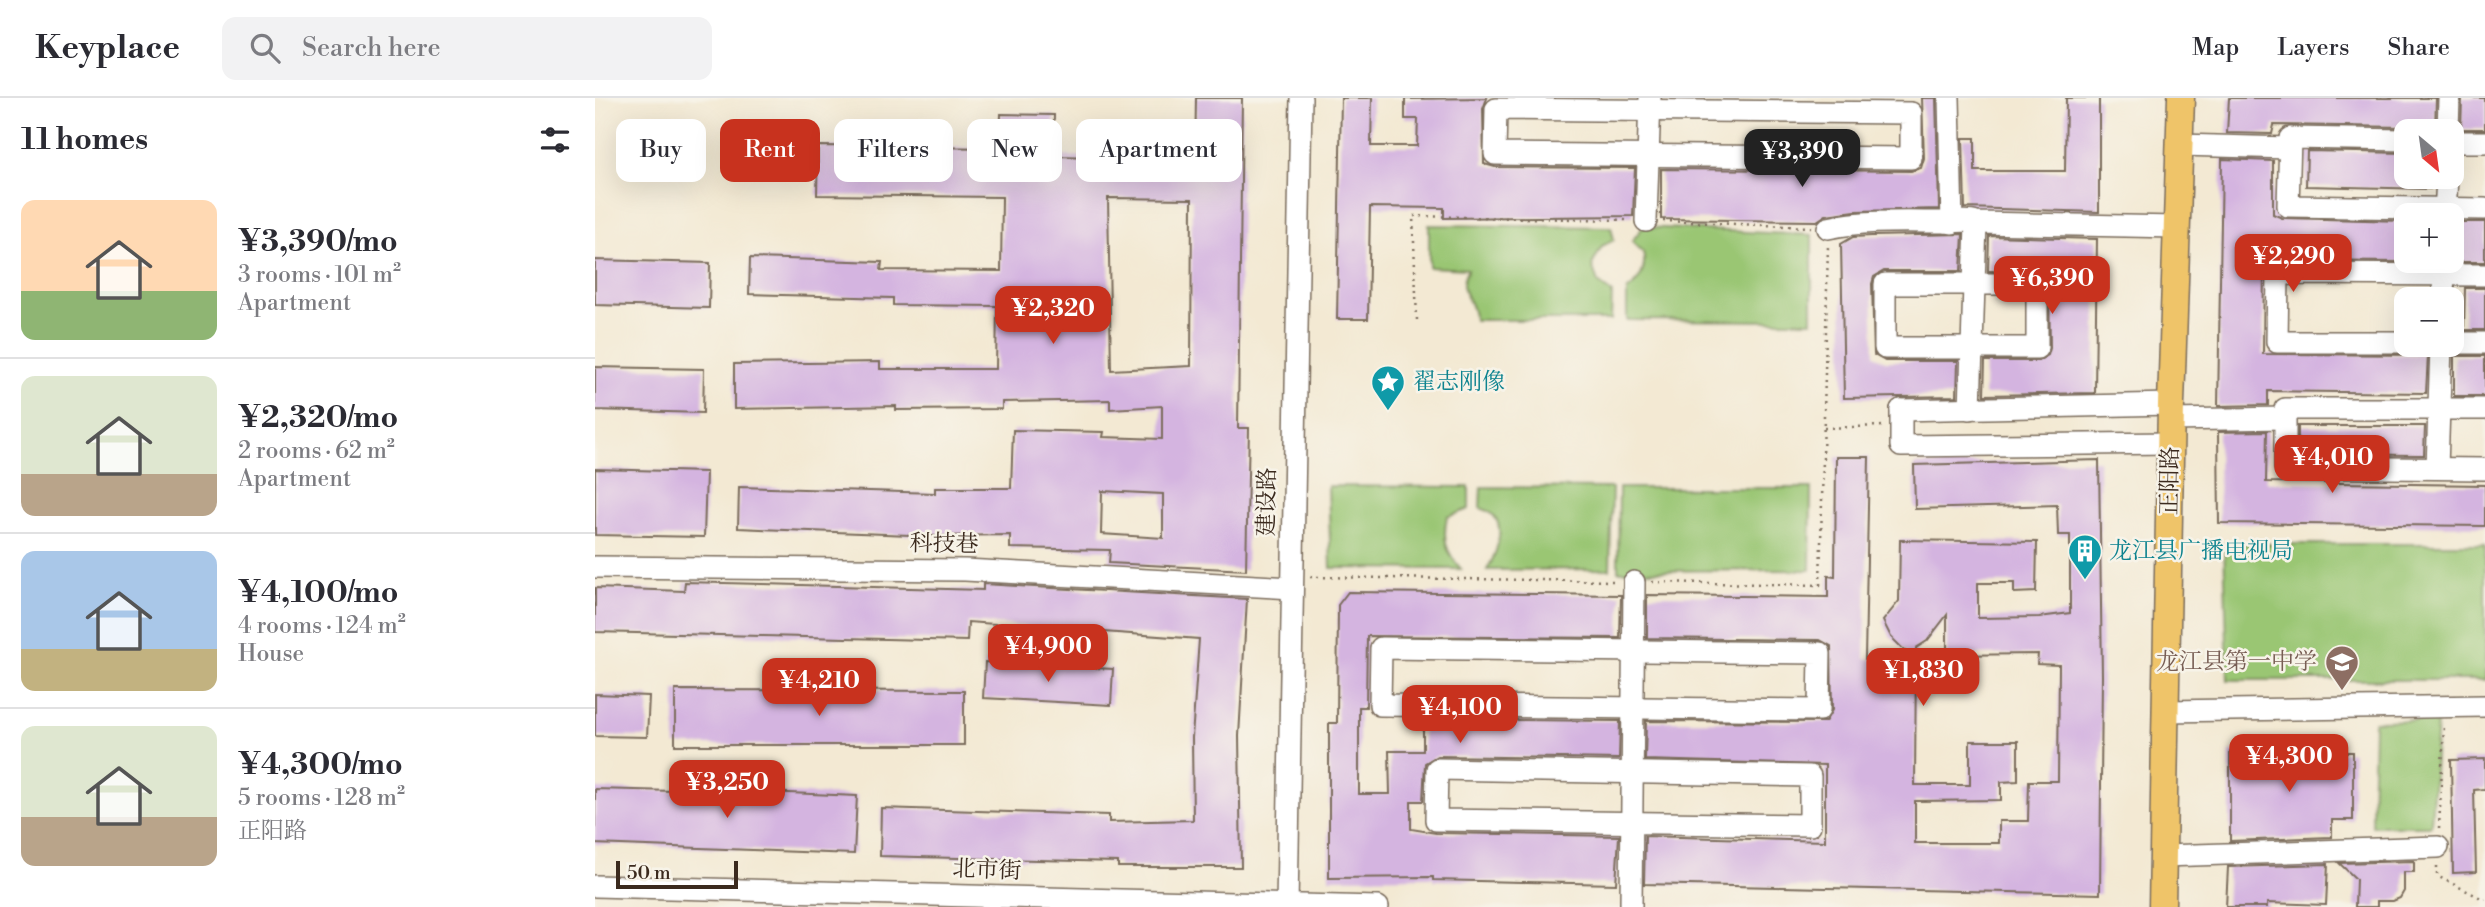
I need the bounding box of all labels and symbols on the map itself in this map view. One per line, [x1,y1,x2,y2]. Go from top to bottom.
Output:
north arrow [2394,119,2464,189]
pin: ¥3,390 [1745,130,1859,189]
pin: ¥2,290 [2236,234,2350,294]
pin: ¥6,390 [1995,256,2109,316]
pin: ¥2,320 [996,286,1110,346]
place icon: 翟志刚像 [1369,363,1407,412]
place label: 翟志刚像 [1413,368,1505,396]
pin: ¥4,010 [2275,436,2389,495]
street label: 正阳路 [2155,446,2185,516]
street label: 建设路 [1252,467,1282,537]
street label: 科技巷 [909,529,979,559]
building icon: 龙江县广播电视局 [2066,532,2104,581]
place label: 龙江县广播电视局 [2109,537,2293,565]
pin: ¥4,900 [991,624,1105,684]
school or university icon: 龙江县第一中学 [2323,643,2361,692]
pin: ¥1,830 [1866,648,1980,708]
place label: 龙江县第一中学 [2156,648,2317,676]
pin: ¥4,210 [762,658,876,718]
pin: ¥4,100 [1403,686,1517,745]
pin: ¥4,300 [2232,734,2346,794]
pin: ¥3,250 [670,760,784,820]
street label: 北市街 [952,855,1022,885]
scale bar [616,858,739,890]

